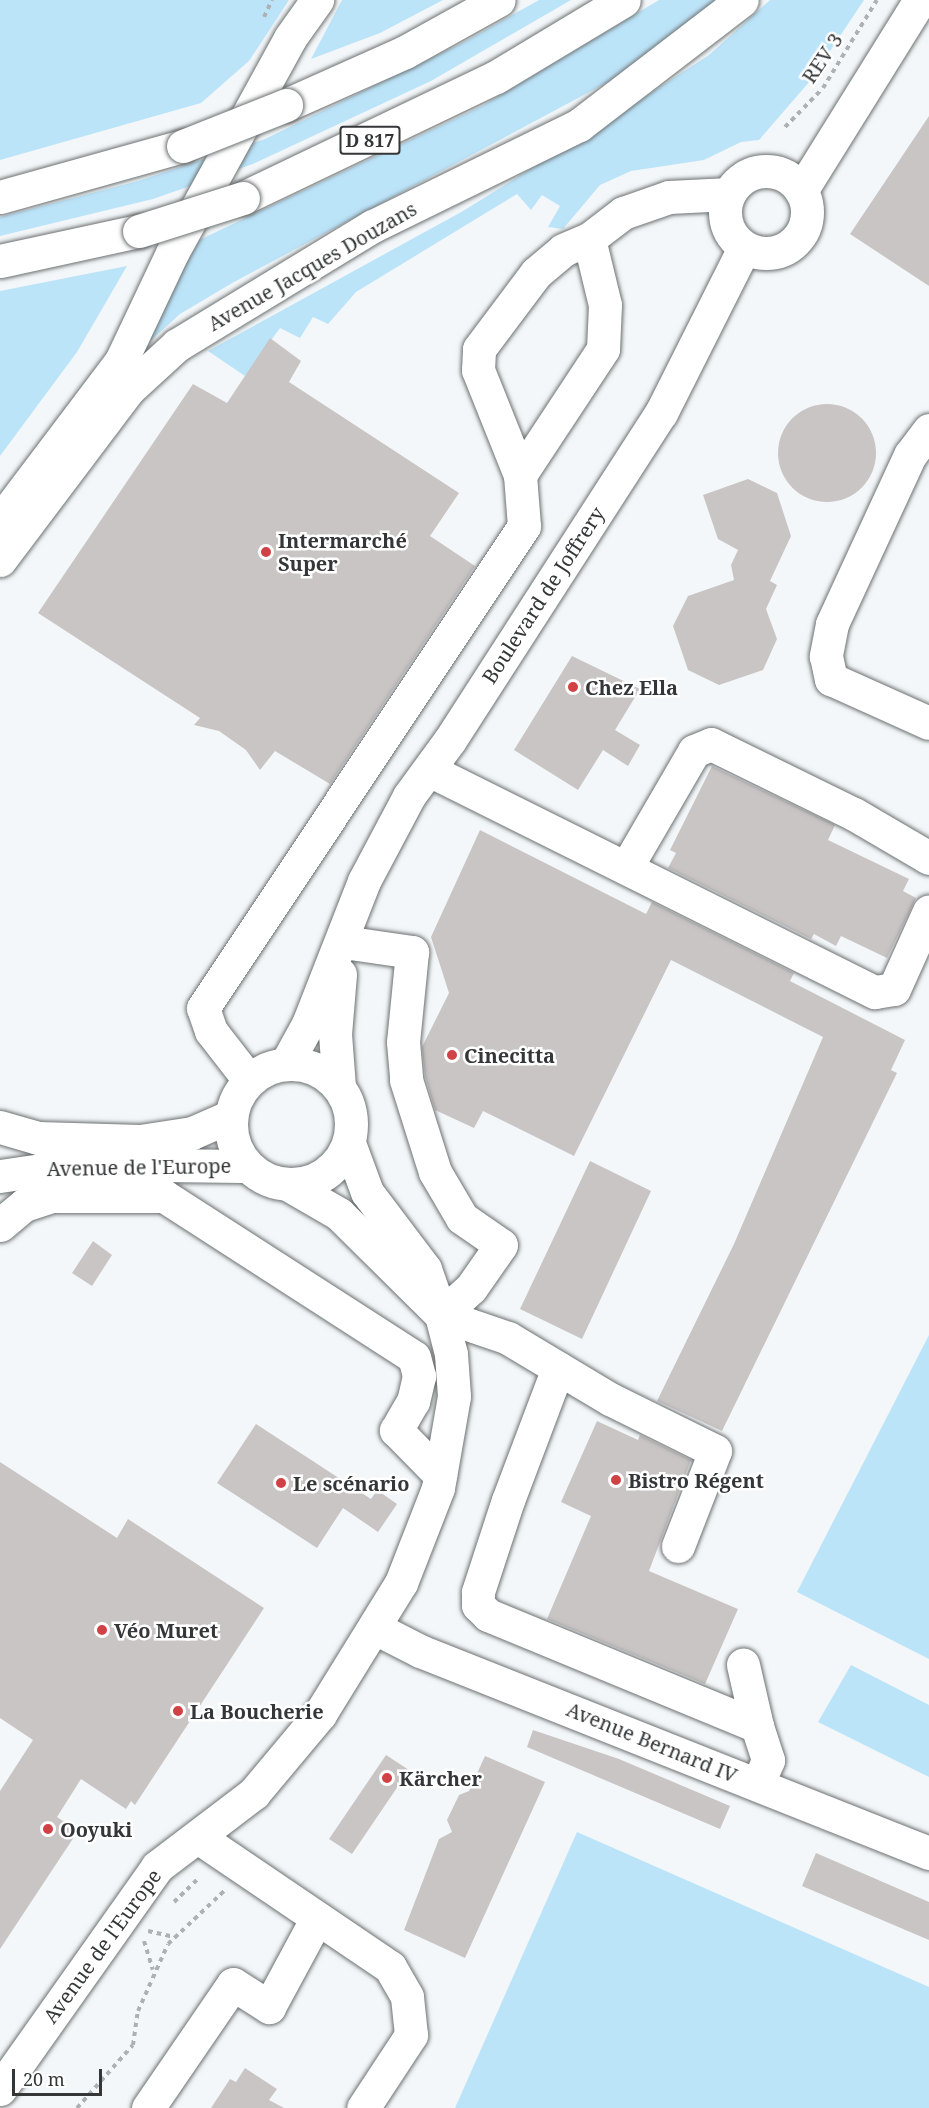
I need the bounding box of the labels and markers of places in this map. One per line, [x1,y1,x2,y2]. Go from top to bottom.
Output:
place label: Intermarché Super [278,528,407,575]
marker: Intermarché Super [259,545,273,559]
place label: Chez Ella [585,675,678,699]
marker: Chez Ella [566,680,580,694]
place label: Cinecitta [464,1043,555,1067]
marker: Cinecitta [445,1048,459,1062]
place label: Bistro Régent [628,1468,764,1492]
place label: Le scénario [293,1471,409,1495]
marker: Bistro Régent [609,1473,623,1487]
marker: Le scénario [274,1476,288,1490]
place label: Véo Muret [114,1618,218,1642]
marker: Véo Muret [95,1623,109,1637]
place label: La Boucherie [190,1699,324,1723]
marker: La Boucherie [171,1704,185,1718]
place label: Kärcher [399,1766,482,1790]
marker: Kärcher [380,1771,394,1785]
place label: Ooyuki [60,1817,132,1841]
marker: Ooyuki [41,1822,55,1836]

